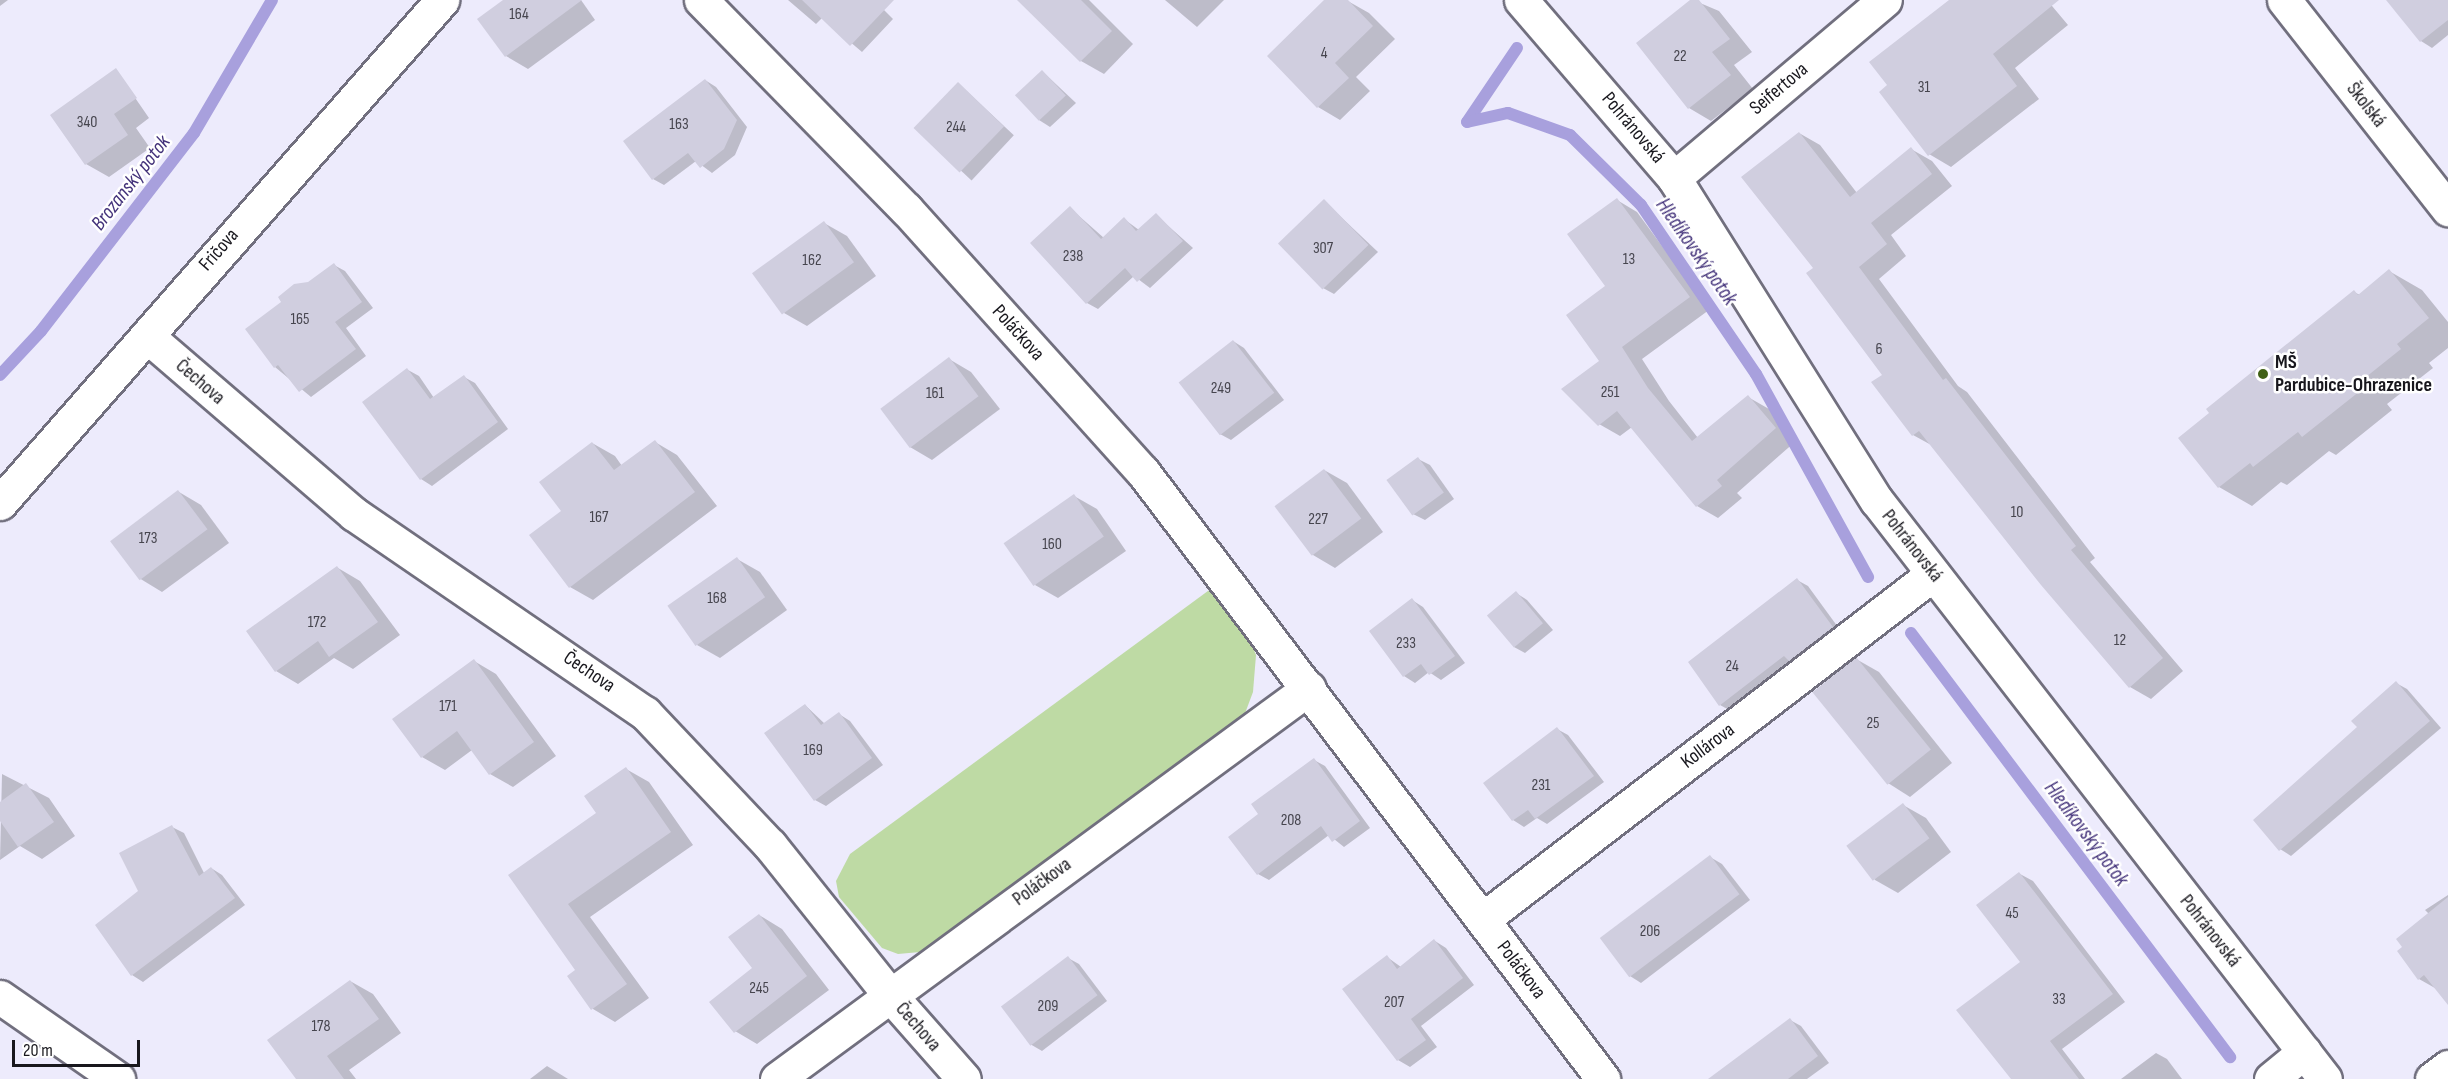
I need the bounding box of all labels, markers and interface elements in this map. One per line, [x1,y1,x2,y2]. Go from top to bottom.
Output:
house number: 164 [509,5,529,25]
house number: 4 [1321,44,1327,64]
house number: 22 [1673,47,1687,67]
street label: Seifertova [1745,58,1813,120]
house number: 31 [1918,78,1930,98]
street label: Školská [2341,78,2391,132]
street label: Pohránovská [1596,88,1670,168]
house number: 340 [77,113,97,133]
house number: 163 [669,115,689,135]
house number: 244 [946,118,966,138]
water label: Brozanský potok [86,131,176,235]
water label: Hledíkovský potok [1650,194,1742,310]
street label: Fričova [194,224,244,276]
house number: 307 [1313,239,1333,259]
house number: 238 [1063,247,1083,267]
house number: 13 [1623,250,1635,270]
house number: 162 [802,251,822,271]
street label: Poláčkova [987,300,1049,366]
house number: 165 [290,310,310,330]
house number: 6 [1875,340,1883,360]
place label: MŠ Pardubice-Ohrazenice [2275,350,2432,397]
street label: Čechova [170,354,230,410]
marker: MŠ Pardubice-Ohrazenice [2256,367,2270,381]
house number: 249 [1211,379,1231,399]
house number: 251 [1601,383,1619,403]
house number: 161 [926,384,944,404]
house number: 10 [2011,503,2023,523]
street label: Pohránovská [1876,505,1948,587]
house number: 167 [589,508,609,528]
house number: 227 [1308,510,1328,530]
house number: 173 [139,529,157,549]
house number: 160 [1042,535,1062,555]
house number: 168 [707,589,727,609]
house number: 172 [308,613,326,633]
house number: 12 [2114,631,2126,651]
house number: 233 [1396,634,1416,654]
street label: Čechova [558,646,620,698]
house number: 24 [1725,657,1739,677]
house number: 171 [439,697,457,717]
house number: 25 [1866,714,1880,734]
street label: Kollárova [1676,718,1740,774]
house number: 169 [803,741,823,761]
house number: 231 [1532,776,1550,796]
water label: Hledíkovský potok [2038,777,2134,891]
house number: 208 [1281,811,1301,831]
street label: Poláčkova [1008,853,1076,911]
street label: Pohránovská [2174,890,2246,972]
house number: 45 [2005,904,2019,924]
house number: 206 [1640,922,1660,942]
street label: Poláčkova [1491,936,1551,1004]
house number: 245 [749,979,769,999]
house number: 33 [2052,990,2066,1010]
house number: 207 [1384,993,1404,1013]
street label: Čechova [890,997,946,1057]
house number: 209 [1038,997,1058,1017]
house number: 178 [312,1017,330,1037]
scale bar [15,1028,142,1066]
text: 20 m [23,1040,53,1061]

